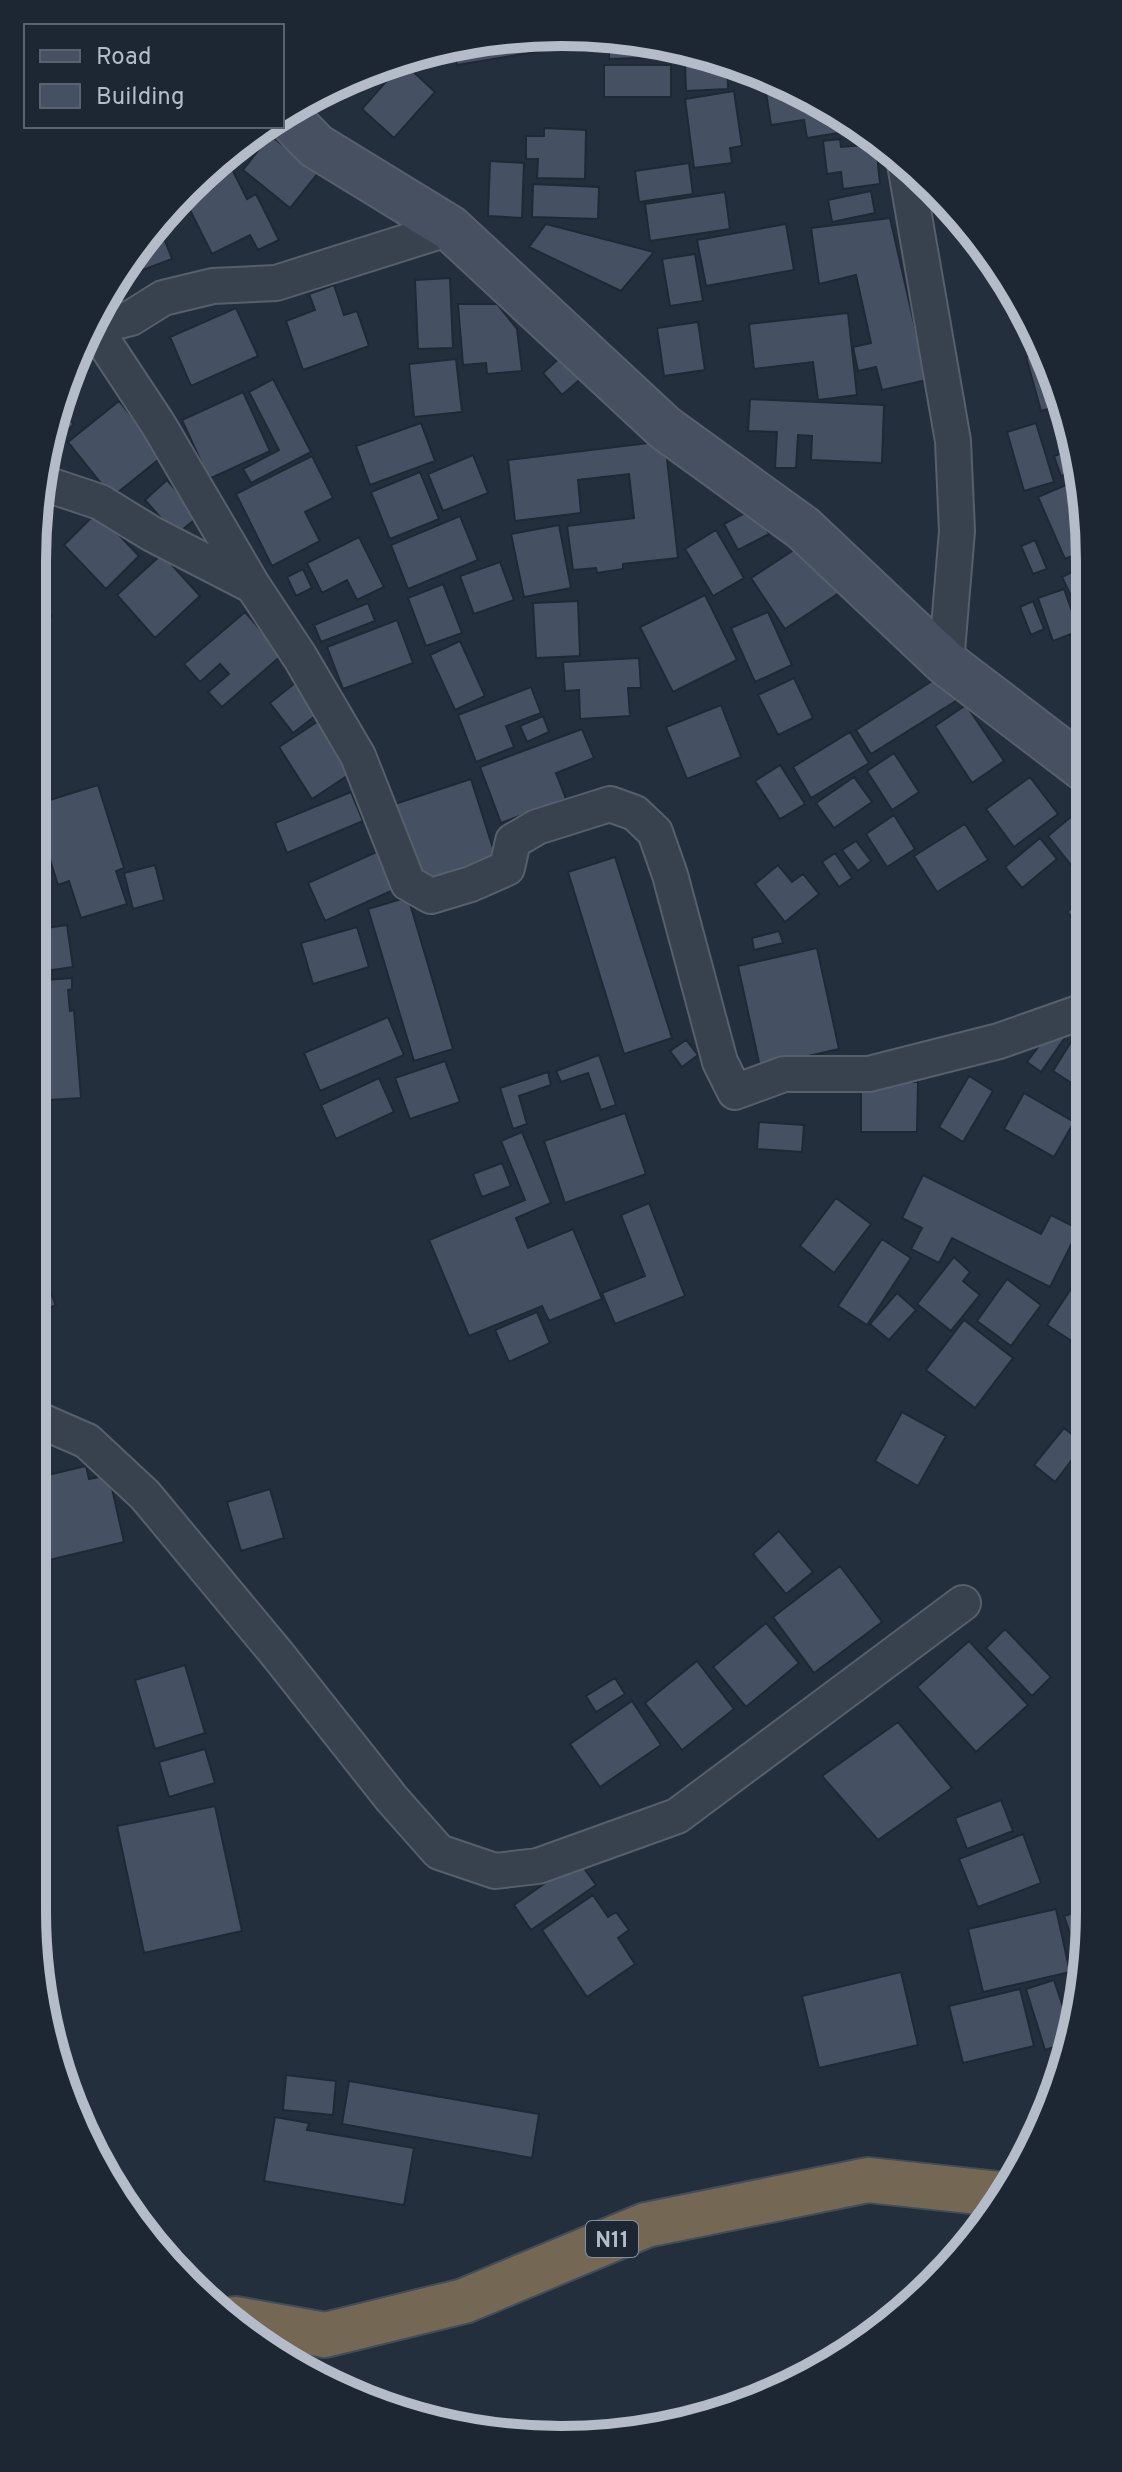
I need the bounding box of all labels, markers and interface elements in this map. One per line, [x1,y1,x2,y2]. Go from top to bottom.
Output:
legend [24,24,284,128]
text: Road [96,43,152,73]
text: Building [96,83,185,113]
road number: N11 [586,2221,638,2257]

